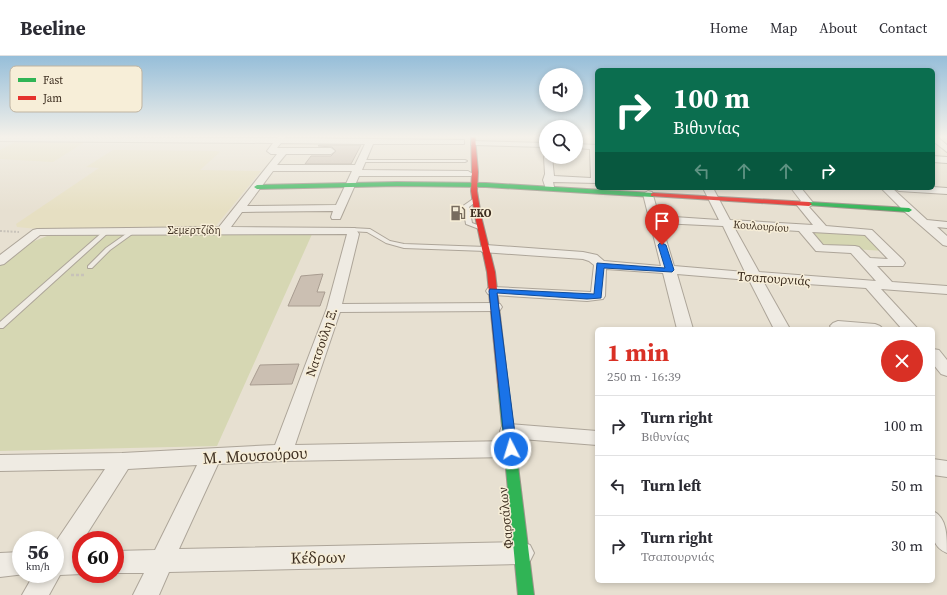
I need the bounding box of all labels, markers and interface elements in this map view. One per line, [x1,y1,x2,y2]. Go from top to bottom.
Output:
text: Beeline [20,15,86,41]
text: Home [710,18,748,38]
text: Map [770,18,797,38]
text: About [819,18,857,38]
text: Contact [879,18,927,38]
legend [10,66,142,112]
map controls [539,68,583,164]
button: sound [539,68,583,112]
text: Fast [43,73,63,88]
text: 100 m [673,79,750,117]
icon: right [607,84,659,136]
text: Jam [42,91,62,106]
text: Βιθυνίας [673,115,740,140]
button: search [539,120,583,164]
icon: left [691,160,713,182]
icon: ahead [733,160,755,182]
icon: ahead [775,160,797,182]
icon: right [817,160,839,182]
fuel station icon: EKO [449,204,467,222]
pin [645,204,679,245]
place label: EKO [470,206,492,221]
icon: arrive [651,210,673,232]
street label: Κουλουρίου [733,217,790,236]
street label: Σεμερτζίδη [168,223,220,238]
street label: Τσαπουρνιάς [737,267,811,290]
street label: Νατσούλη Ξ. [302,305,341,379]
text: 1 min [607,336,669,369]
button: close [881,340,923,382]
text: 250 m · 16:39 [607,368,681,385]
text: Turn right [641,407,713,428]
icon: right [607,415,629,437]
text: 100 m [883,415,923,436]
position arrow [490,428,532,470]
text: Βιθυνίας [641,428,689,445]
street label: Μ. Μουσούρου [202,441,308,469]
icon: left [607,475,629,497]
text: Turn left [641,475,701,496]
text: 50 m [891,475,923,496]
street label: Φαρσάλων [494,486,517,550]
text: Turn right [641,527,713,548]
speed limit sign: 60 [72,531,124,583]
icon: right [607,535,629,557]
text: 30 m [891,535,923,556]
text: 56 [27,538,49,566]
street label: Κέδρων [290,546,346,568]
text: Τσαπουρνιάς [641,548,714,565]
text: km/h [26,560,50,573]

